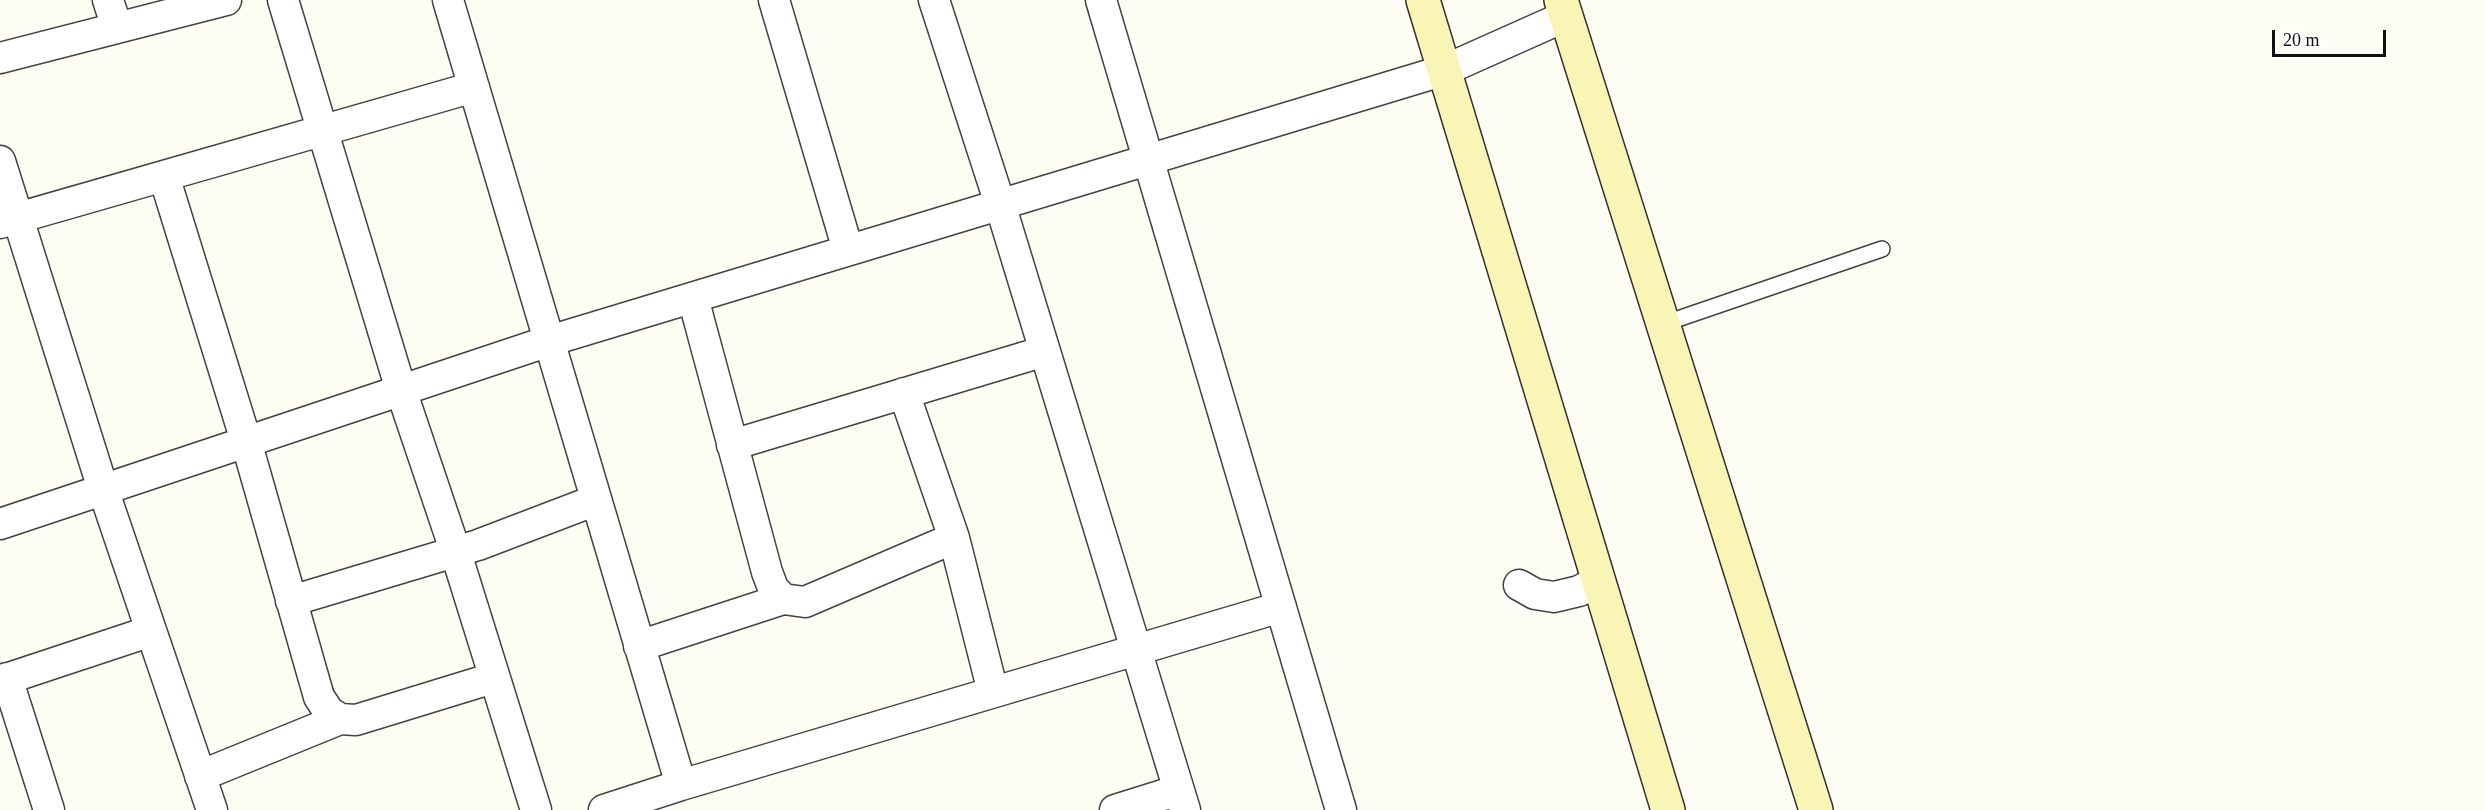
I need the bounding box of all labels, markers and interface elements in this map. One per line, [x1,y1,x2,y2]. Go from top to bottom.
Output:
scale bar [2275,18,2389,56]
text: 20 m [2283,30,2320,50]

